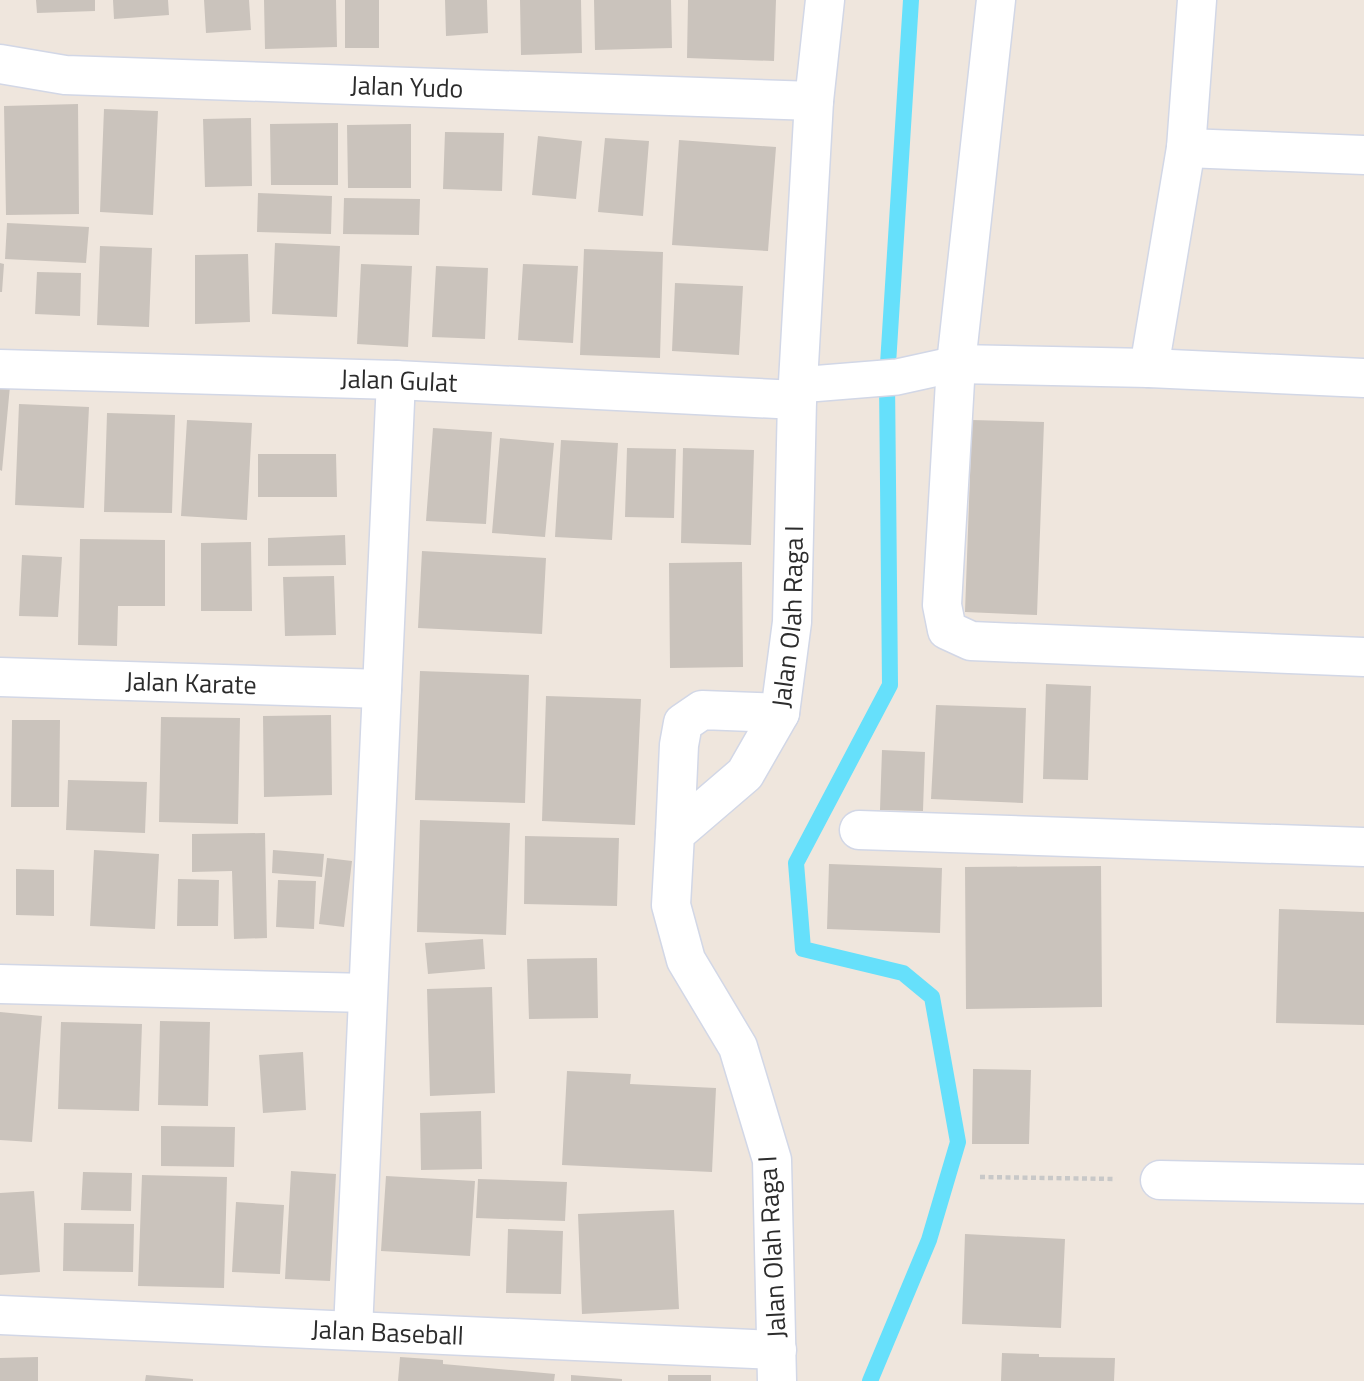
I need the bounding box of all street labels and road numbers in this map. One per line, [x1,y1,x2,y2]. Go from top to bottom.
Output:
street label: Jalan Yudo [350,65,464,108]
street label: Jalan Gulat [340,358,458,402]
street label: Jalan Olah Raga I [761,525,813,710]
street label: Jalan Karate [125,661,257,704]
street label: Jalan Olah Raga I [747,1155,796,1339]
street label: Jalan Baseball [311,1309,465,1355]

